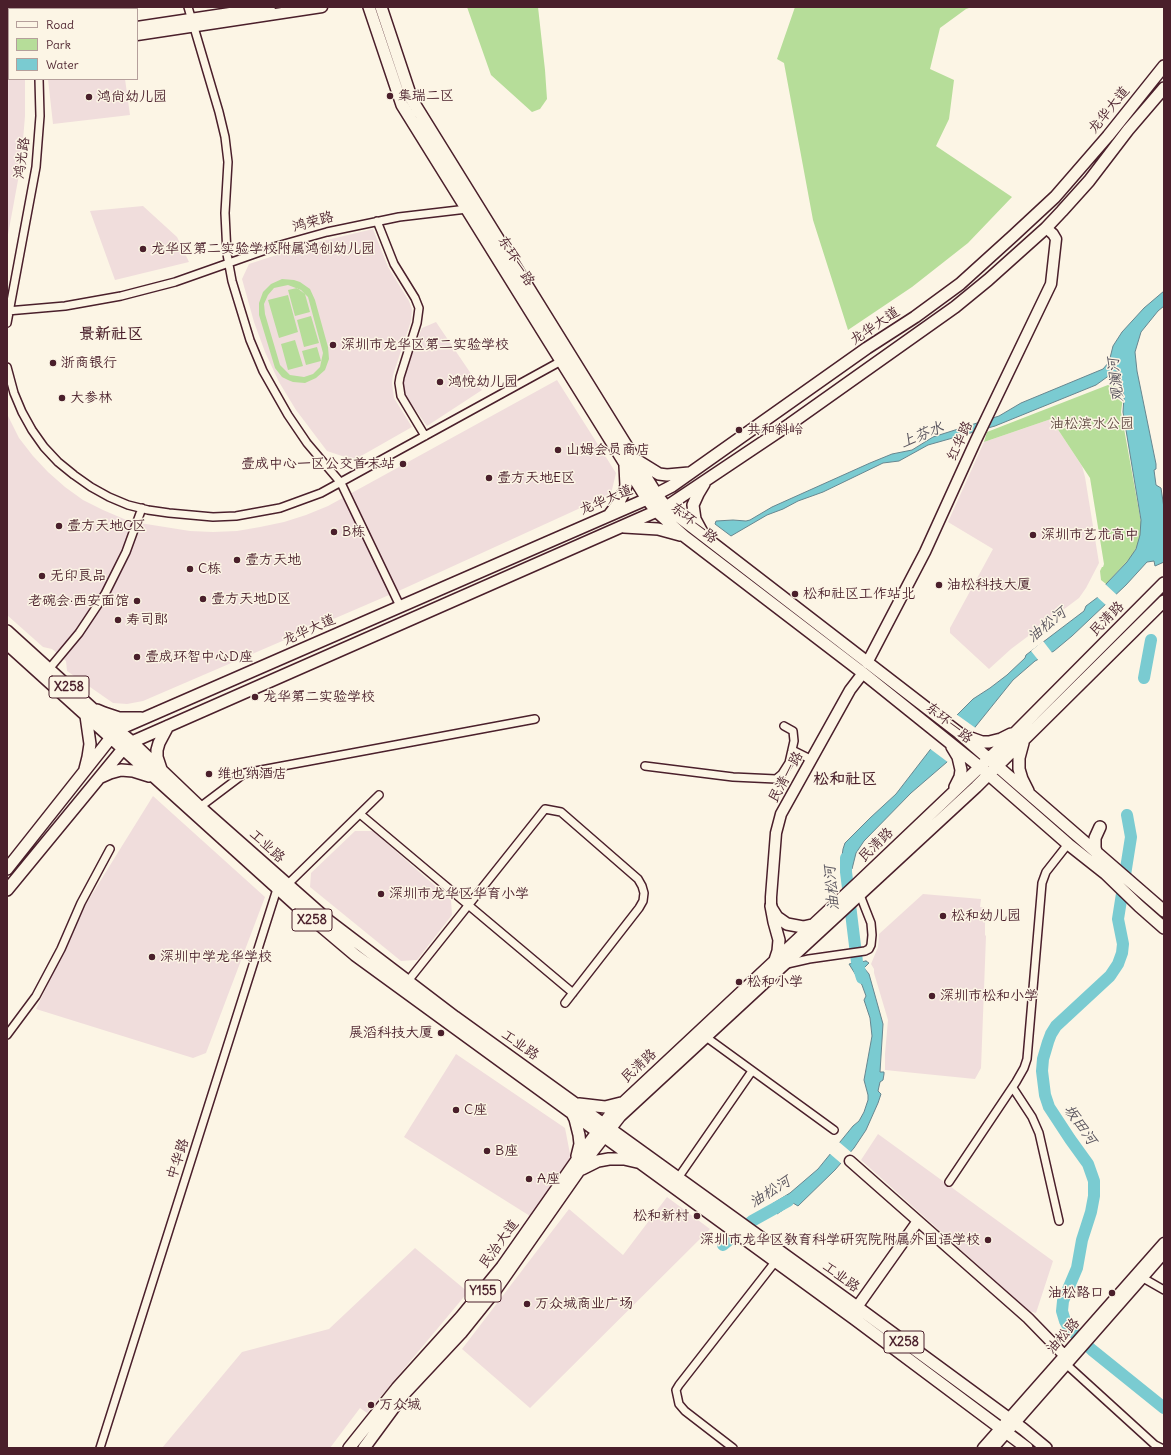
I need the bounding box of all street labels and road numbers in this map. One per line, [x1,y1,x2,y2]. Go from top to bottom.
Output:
street label: 龙华大道 [1085,83,1133,137]
street label: 鸿光路 [11,136,33,180]
street label: 鸿荣路 [291,208,335,236]
street label: 东环一路 [494,233,538,289]
street label: 龙华大道 [847,303,903,349]
street label: 红华路 [944,418,976,464]
street label: 龙华大道 [577,481,635,519]
street label: 东环一路 [667,499,721,547]
street label: 民清路 [1086,598,1128,640]
street label: 龙华大道 [280,611,338,649]
road number: X258 [49,676,89,698]
street label: 东环一路 [922,699,976,747]
street label: 民清一路 [765,748,807,806]
street label: 民清路 [855,824,897,866]
street label: 工业路 [246,826,288,866]
road number: X258 [292,909,332,931]
street label: 工业路 [498,1026,542,1064]
street label: 民清路 [618,1046,660,1086]
street label: 中华路 [164,1136,192,1182]
street label: 民治大道 [476,1216,522,1272]
street label: 工业路 [819,1258,863,1296]
road number: Y155 [465,1280,501,1302]
street label: 油松路 [1043,1315,1083,1357]
road number: X258 [884,1331,924,1353]

